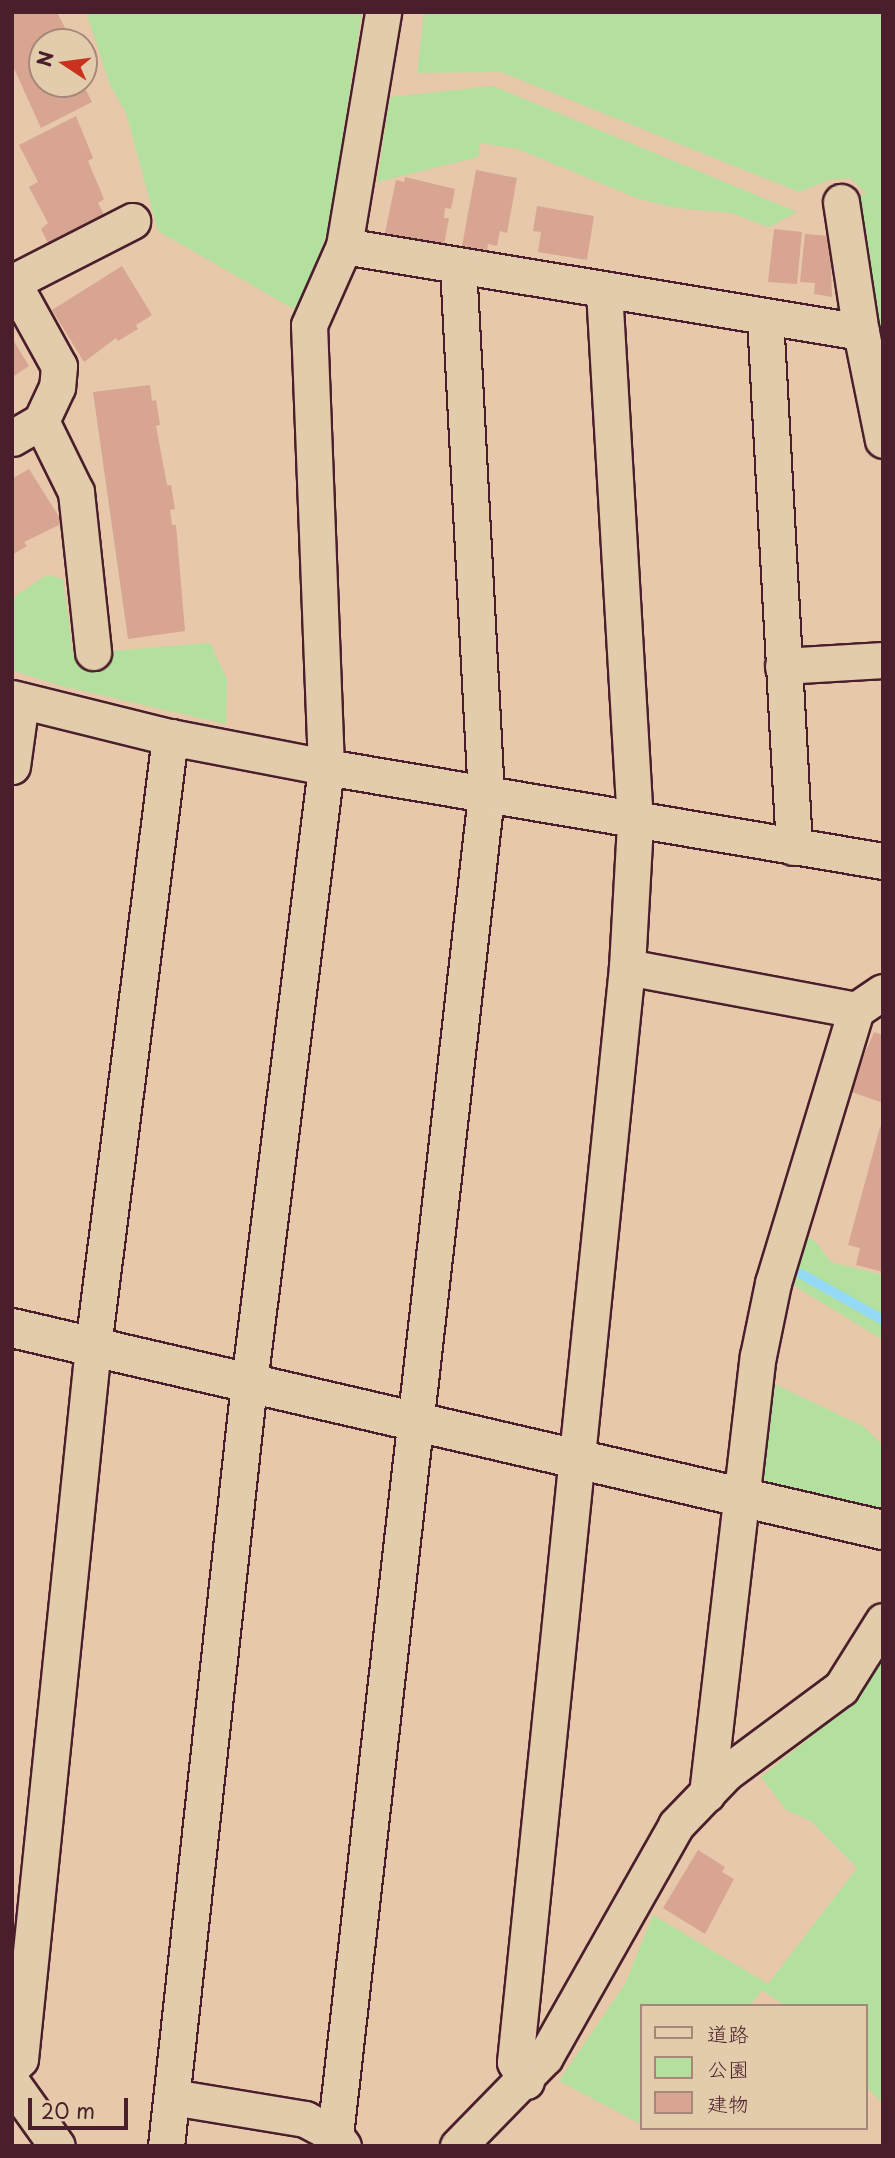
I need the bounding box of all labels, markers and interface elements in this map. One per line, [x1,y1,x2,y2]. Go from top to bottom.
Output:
north arrow [28,28,98,98]
text: N [29,48,60,69]
legend [640,2004,867,2130]
text: 道路 [707,2017,749,2049]
text: 公園 [707,2052,749,2084]
scale bar [32,2084,131,2128]
text: 建物 [707,2087,749,2119]
text: 20 m [41,2094,95,2126]

